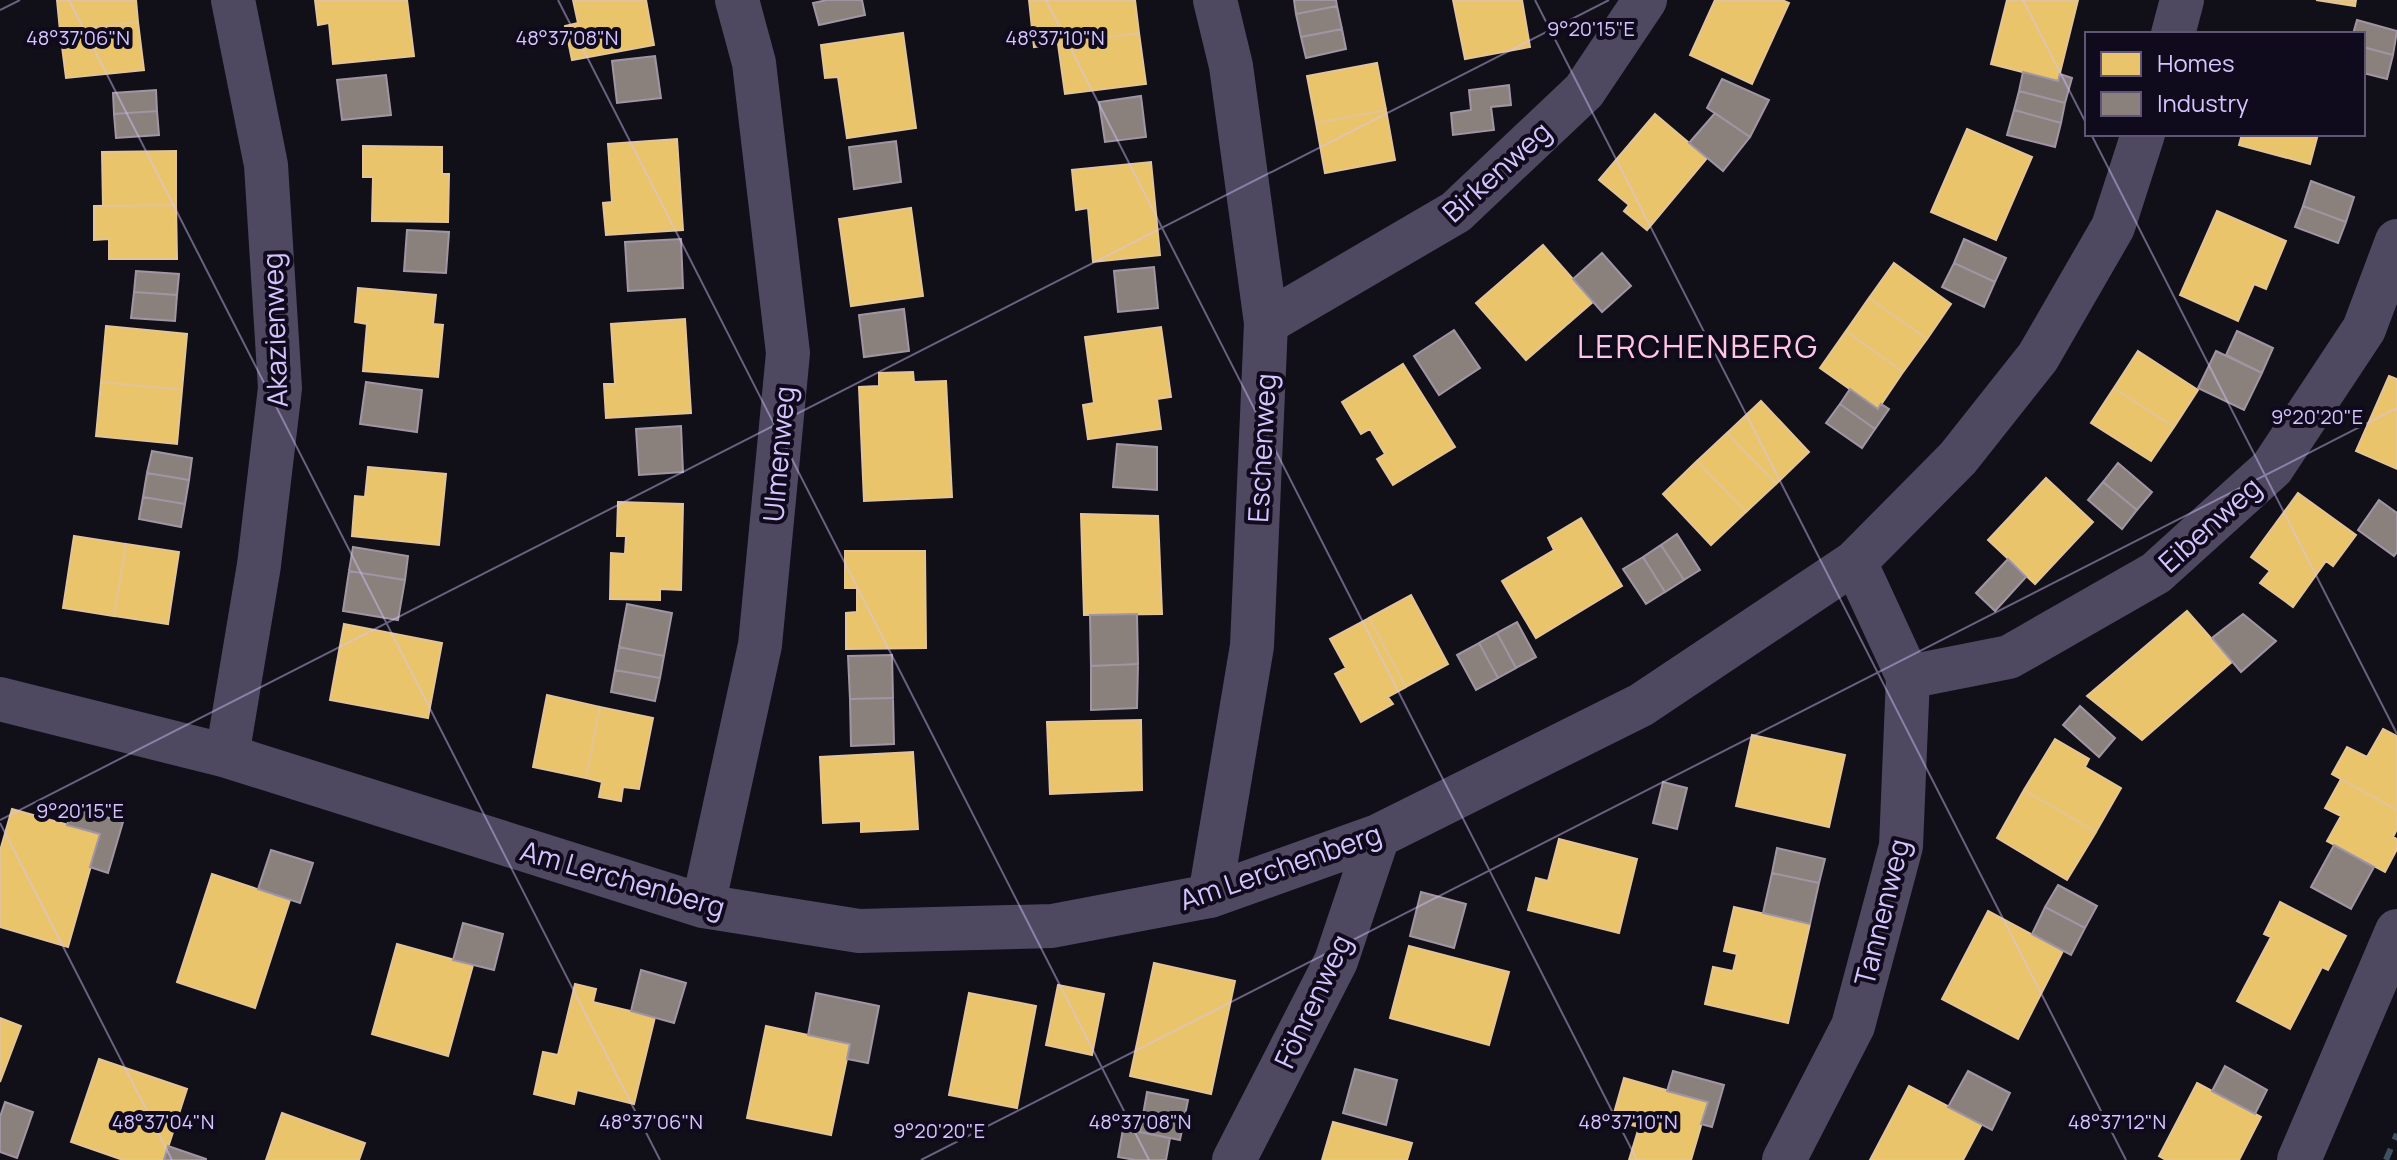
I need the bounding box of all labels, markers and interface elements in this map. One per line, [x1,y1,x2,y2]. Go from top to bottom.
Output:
text: 9°20'15"E [1547,15,1635,42]
text: 48°37'06"N [26,24,130,51]
text: 48°37'08"N [515,24,619,51]
text: 48°37'10"N [1005,24,1105,51]
legend [2085,32,2365,136]
text: Homes [2157,46,2235,79]
text: Industry [2157,86,2249,119]
street label: Birkenweg [1434,112,1558,230]
street label: Akazienweg [252,252,296,408]
district label: LERCHENBERG [1577,324,1819,368]
street label: Eschenweg [1238,372,1284,524]
street label: Ulmenweg [753,384,803,524]
text: 9°20'20"E [2271,403,2363,430]
street label: Eibenweg [2150,468,2268,580]
text: 9°20'15"E [36,797,124,824]
street label: Am Lerchenberg [1174,814,1386,918]
street label: Am Lerchenberg [516,831,730,925]
street label: Tannenweg [1844,835,1918,989]
street label: Föhrenweg [1265,928,1359,1074]
text: 48°37'04"N [112,1108,214,1135]
text: 48°37'06"N [599,1108,703,1135]
text: 48°37'08"N [1088,1108,1192,1135]
text: 48°37'10"N [1578,1108,1678,1135]
text: 48°37'12"N [2068,1108,2166,1135]
text: 9°20'20"E [893,1117,985,1144]

